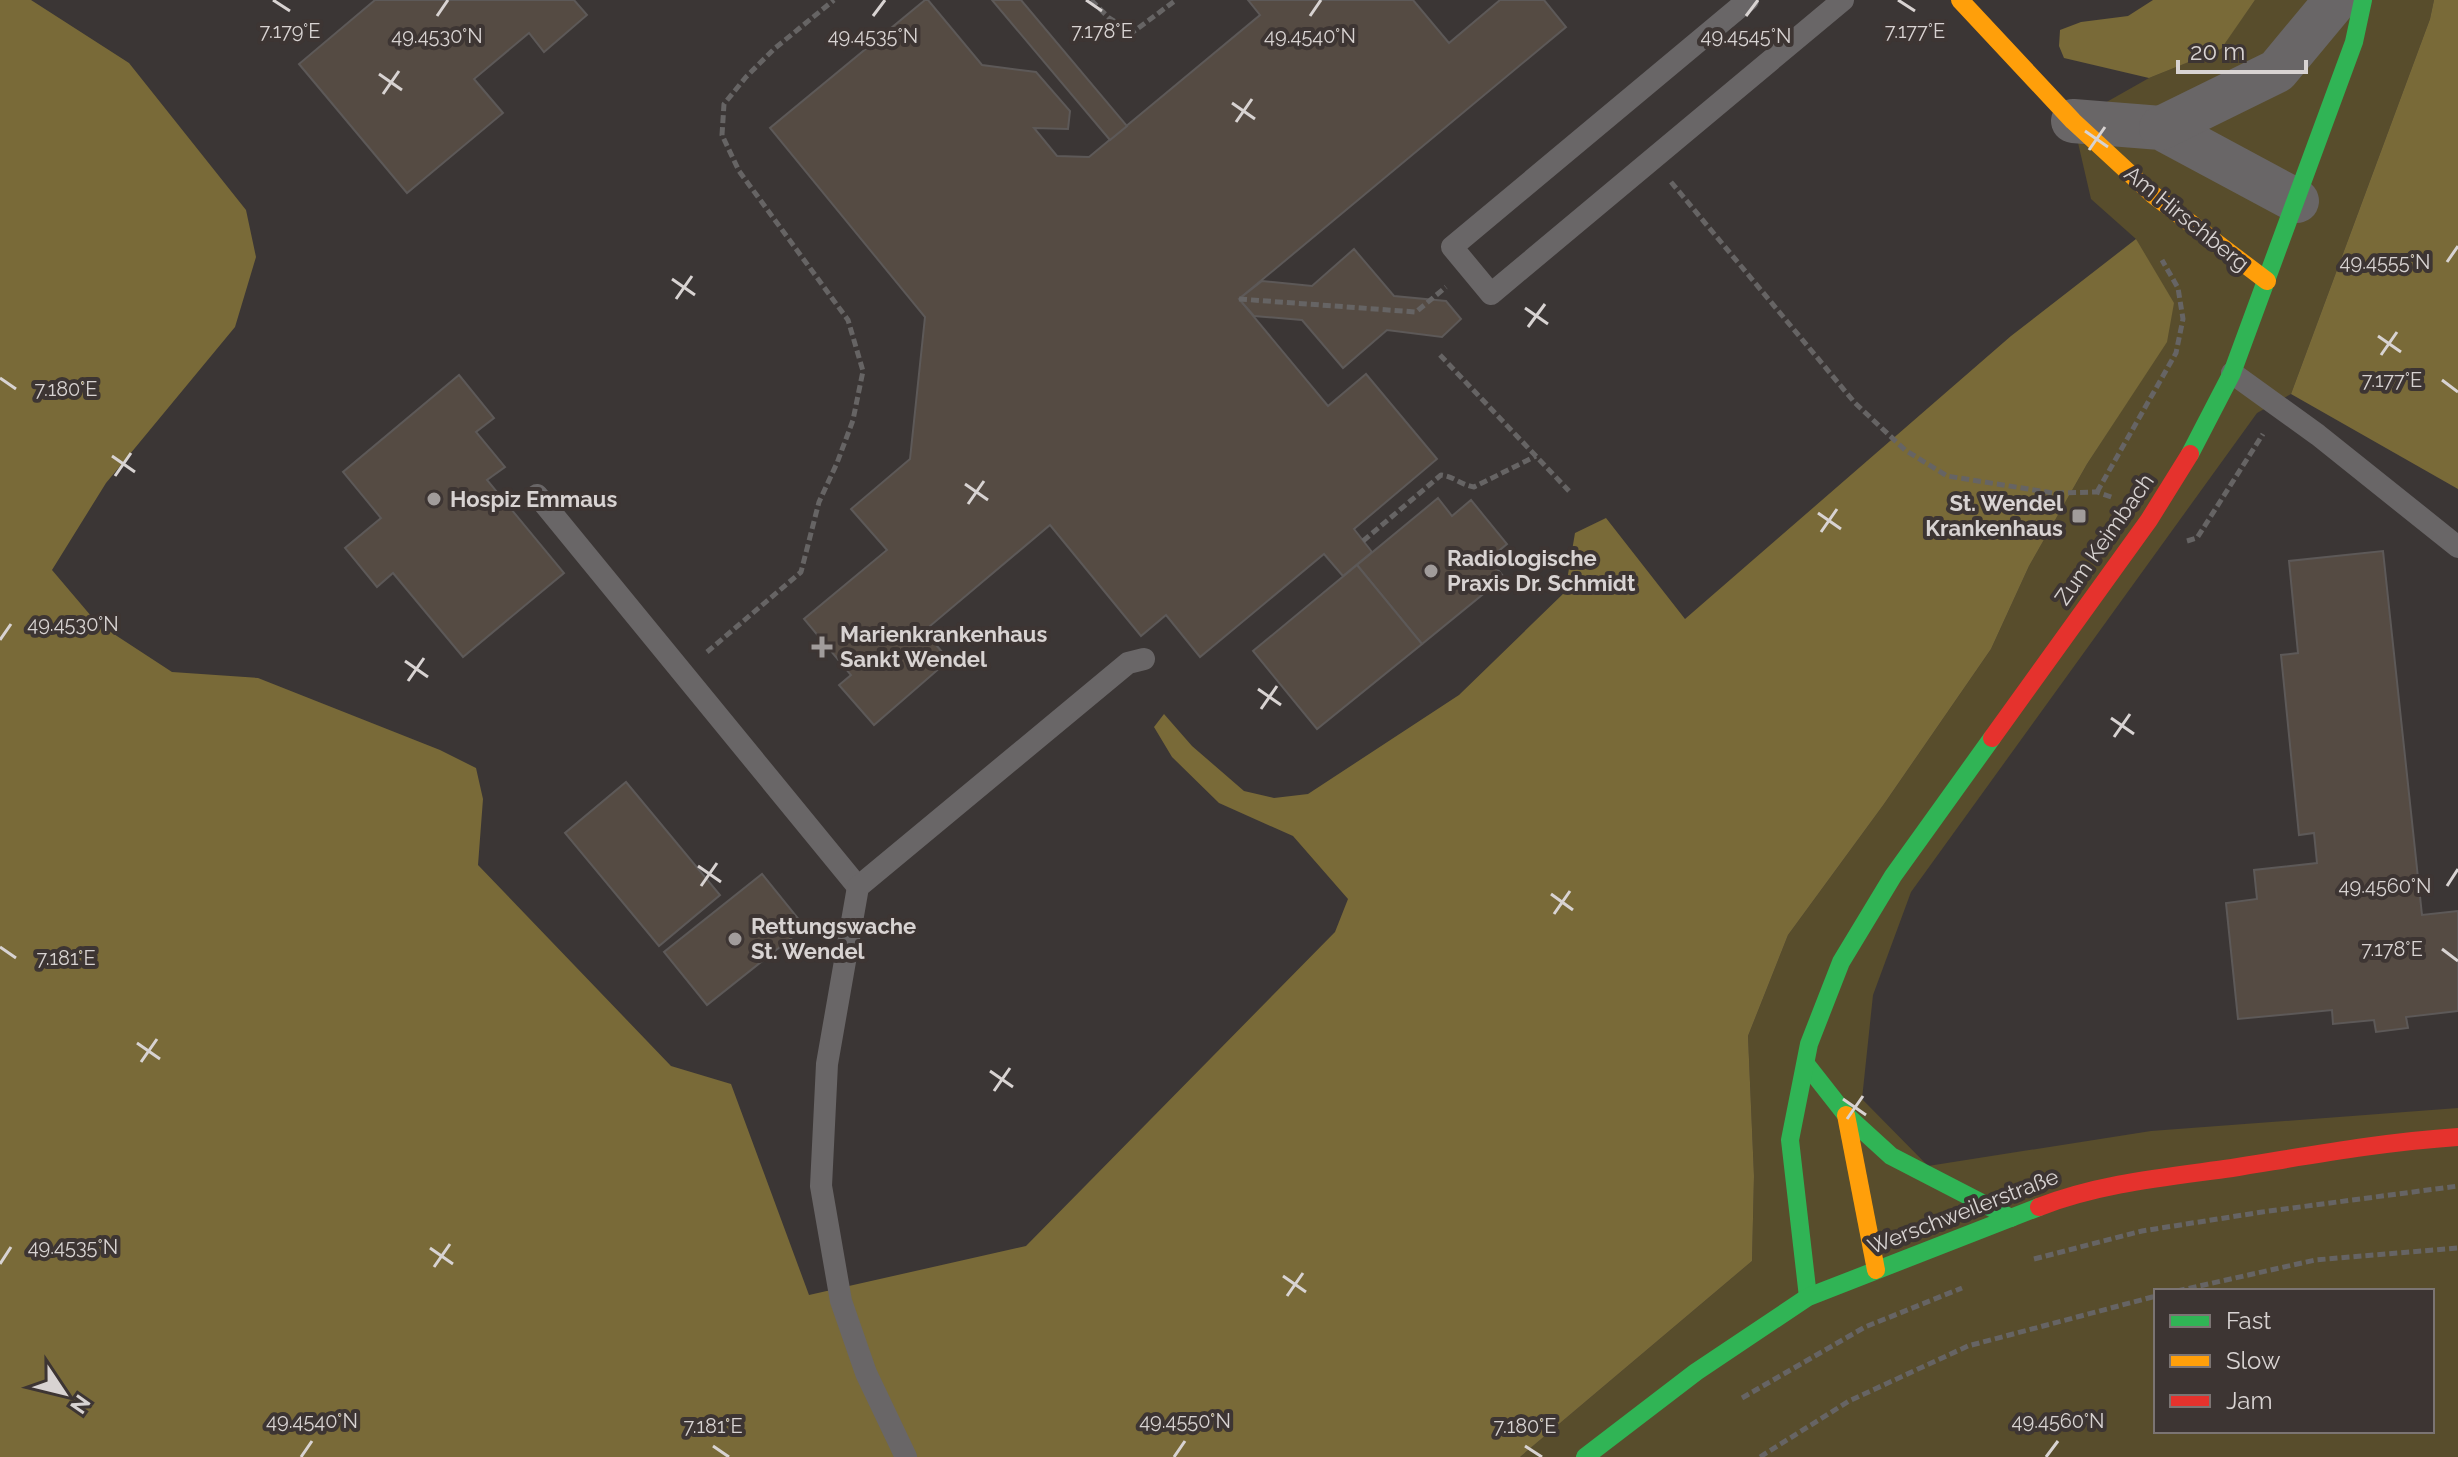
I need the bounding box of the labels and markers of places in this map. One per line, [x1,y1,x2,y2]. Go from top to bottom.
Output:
place label: Hospiz Emmaus [450,486,617,512]
marker: Hospiz Emmaus [425,490,443,508]
place label: St. Wendel Krankenhaus [1925,490,2064,541]
marker: St. Wendel Krankenhaus [2070,507,2088,525]
place label: Radiologische Praxis Dr. Schmidt [1447,545,1636,596]
marker: Radiologische Praxis Dr. Schmidt [1422,562,1440,580]
place label: Marienkrankenhaus Sankt Wendel [840,621,1047,672]
marker: Marienkrankenhaus Sankt Wendel [811,636,833,658]
place label: Rettungswache St. Wendel [751,913,916,964]
marker: Rettungswache St. Wendel [726,930,744,948]

